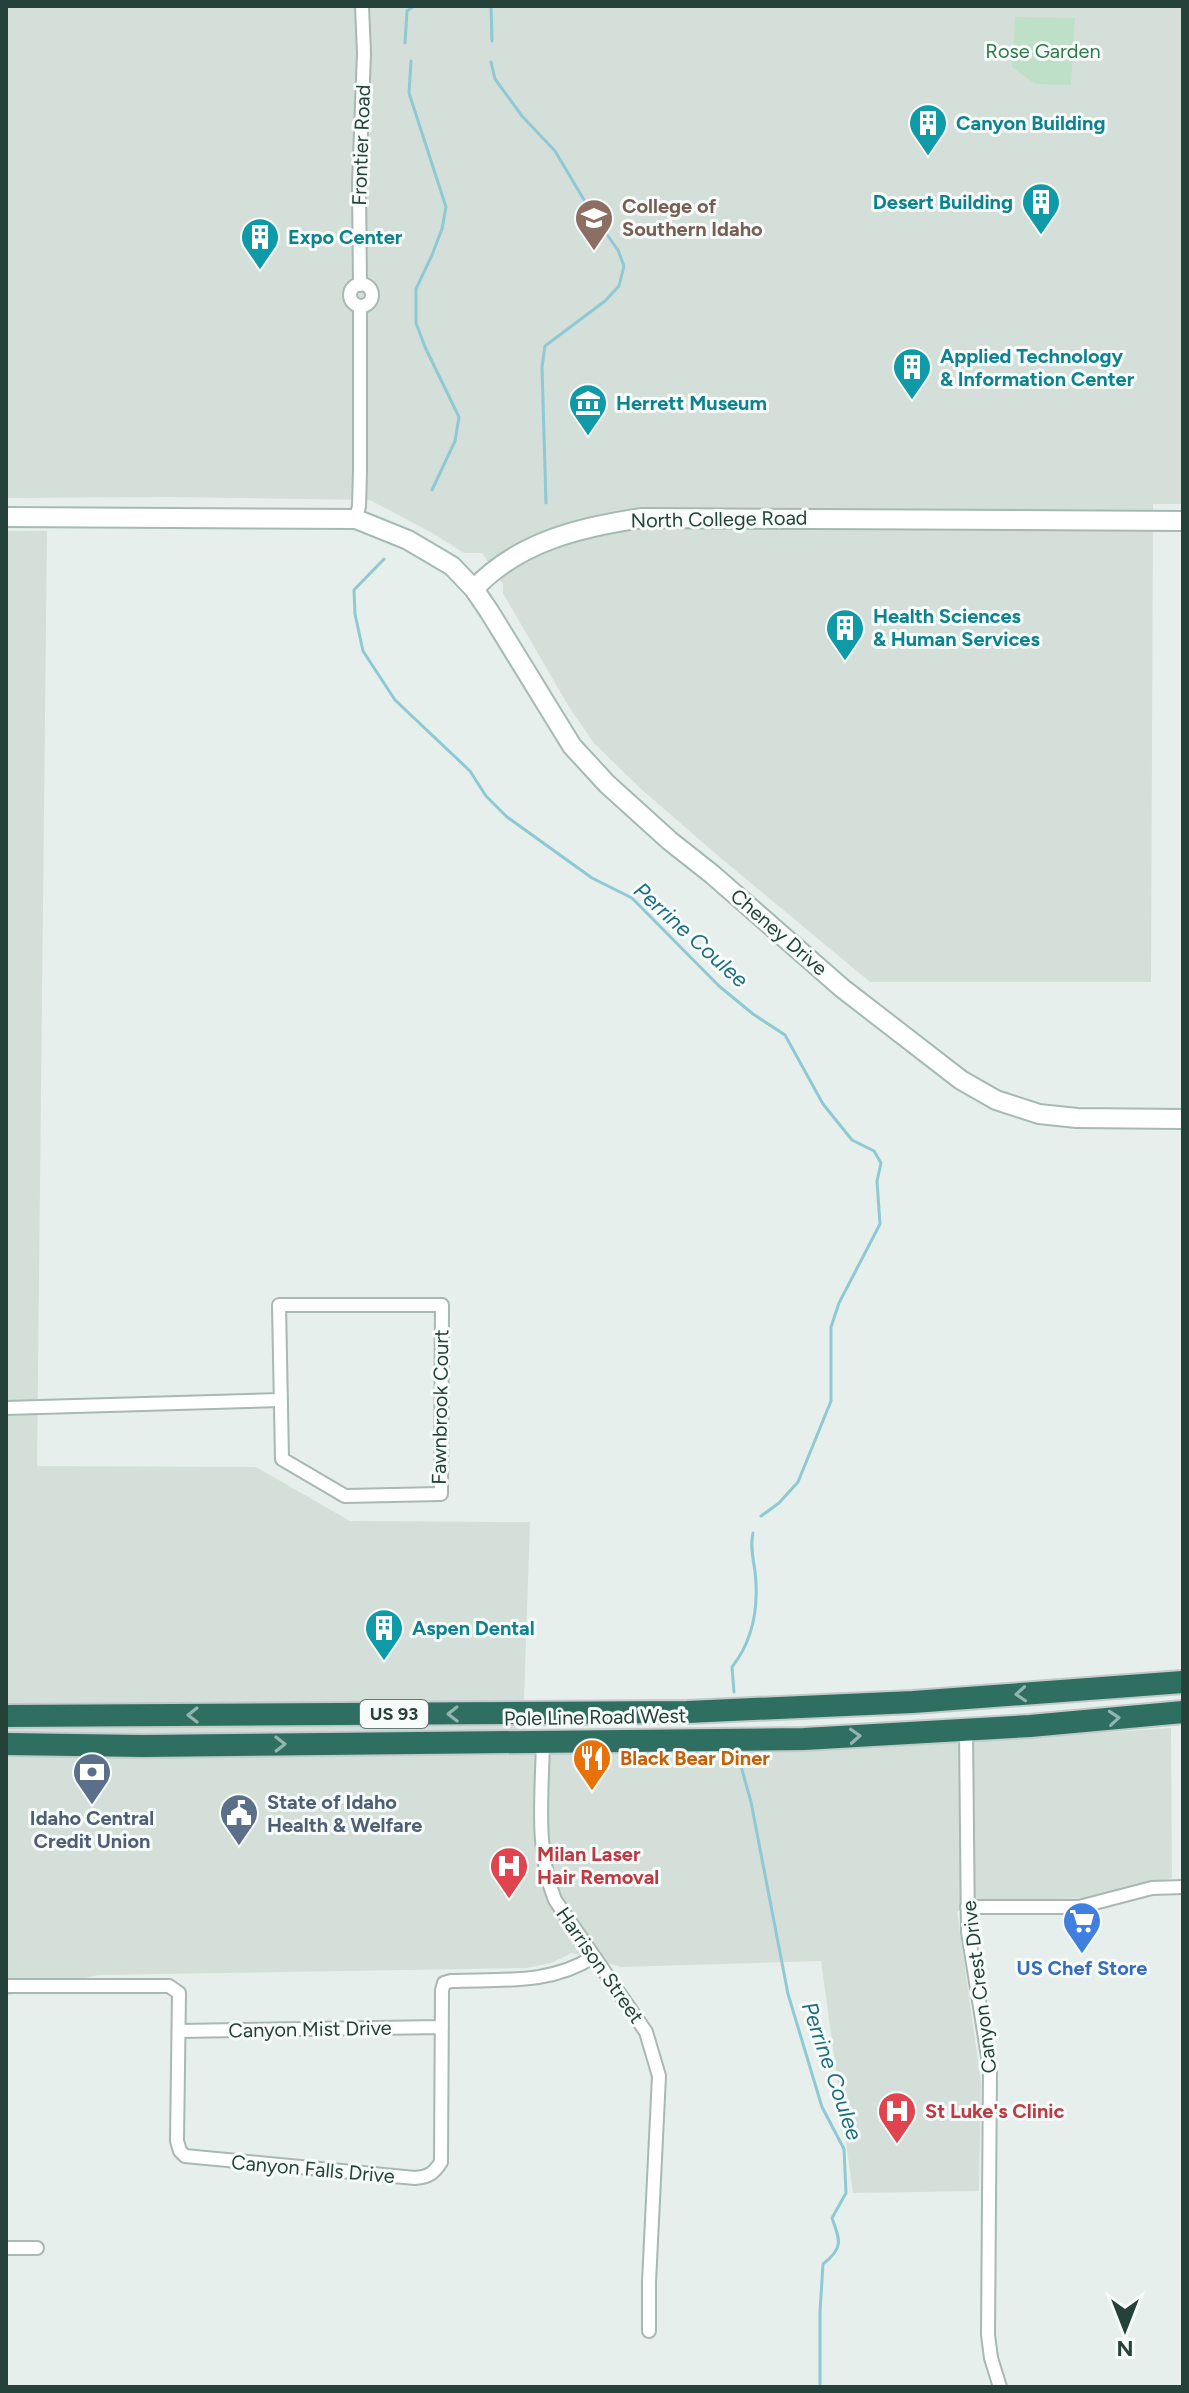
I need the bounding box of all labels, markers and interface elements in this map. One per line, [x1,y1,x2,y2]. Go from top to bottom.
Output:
park label: Rose Garden [985,39,1101,63]
street label: Frontier Road [347,84,375,206]
building icon: Canyon Building [907,102,949,157]
place label: Canyon Building [956,111,1105,135]
building icon: Desert Building [1020,181,1062,236]
place label: Desert Building [873,190,1013,214]
place label: College of Southern Idaho [622,194,763,241]
school or university icon: College of Southern Idaho [573,197,615,252]
building icon: Expo Center [239,216,281,271]
place label: Expo Center [288,225,403,249]
place label: Applied Technology & Information Center [940,344,1135,391]
building icon: Applied Technology & Information Center [891,346,933,401]
museum icon: Herrett Museum [567,382,609,437]
place label: Herrett Museum [616,391,767,415]
street label: North College Road [630,505,808,533]
place label: Health Sciences & Human Services [873,604,1040,651]
building icon: Health Sciences & Human Services [824,607,866,662]
water label: Perrine Coulee [628,877,754,993]
street label: Cheney Drive [726,884,832,980]
street label: Fawnbrook Court [427,1329,453,1485]
building icon: Aspen Dental [363,1607,405,1662]
place label: Aspen Dental [412,1616,535,1640]
one-way arrow [1014,1685,1027,1702]
road number: US 93 [360,1700,428,1728]
street label: Pole Line Road West [504,1703,686,1731]
one-way arrow [446,1705,459,1723]
one-way arrow [186,1706,199,1724]
one-way arrow [1108,1710,1121,1727]
one-way arrow [849,1728,862,1745]
one-way arrow [274,1735,287,1753]
restaurant icon: Black Bear Diner [571,1737,613,1792]
place label: Black Bear Diner [620,1746,770,1770]
bank icon: Idaho Central Credit Union [71,1751,113,1806]
place label: State of Idaho Health & Welfare [267,1790,422,1837]
public building icon: State of Idaho Health & Welfare [218,1792,260,1847]
place label: Idaho Central Credit Union [30,1806,154,1853]
place label: Milan Laser Hair Removal [537,1842,659,1889]
hospital icon: Milan Laser Hair Removal [488,1845,530,1900]
street label: Canyon Crest Drive [956,1899,1002,2075]
supermarket icon: US Chef Store [1061,1900,1103,1955]
street label: Harrison Street [551,1902,649,2028]
place label: US Chef Store [1017,1956,1147,1980]
water label: Perrine Coulee [796,1998,868,2144]
street label: Canyon Mist Drive [228,2016,392,2042]
hospital icon: St Luke's Clinic [876,2090,918,2145]
place label: St Luke's Clinic [925,2099,1065,2123]
street label: Canyon Falls Drive [230,2150,396,2188]
north arrow [1085,2289,1165,2369]
text: N [1116,2335,1134,2362]

